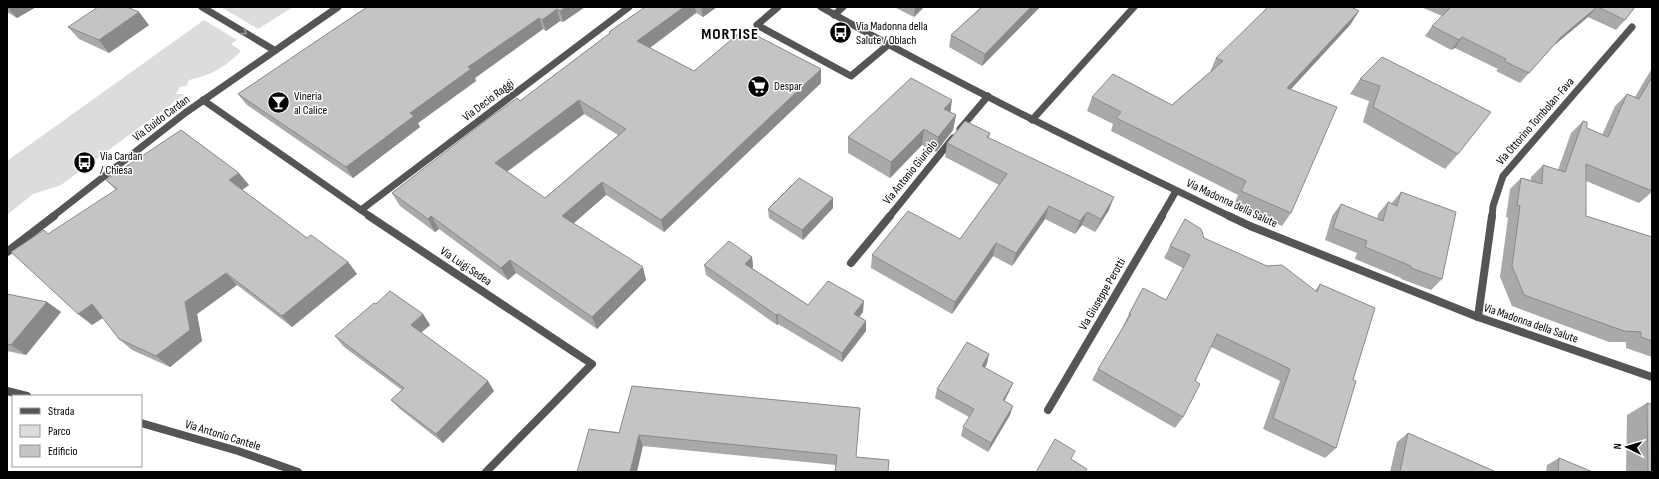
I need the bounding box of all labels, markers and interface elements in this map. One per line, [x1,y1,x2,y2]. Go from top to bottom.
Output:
place label: Via Madonna della Salute / Oblach [856,19,928,48]
bus stop icon: Via Madonna della Salute / Oblach [828,20,854,46]
district label: MORTISE [701,25,759,44]
one-way arrow [240,27,247,35]
supermarket icon: Despar [745,73,771,99]
street label: Via Ottorino Tombolan-Fava [1493,74,1578,168]
street label: Via Decio Raggi [460,76,517,125]
place label: Despar [774,79,803,94]
place label: Vineria al Calice [294,89,327,118]
bar icon: Vineria al Calice [265,90,291,116]
street label: Via Guido Cardan [130,92,193,145]
street label: Via Antonio Giuriolo [880,137,941,208]
place label: Via Cardan / Chiesa [100,149,142,178]
bus stop icon: Via Cardan / Chiesa [71,150,97,176]
street label: Via Madonna della Salute [1184,176,1280,231]
street label: Via Luigi Sedea [437,244,495,289]
street label: Via Giuseppe Perotti [1076,255,1129,333]
street label: Via Madonna della Salute [1482,300,1580,347]
legend [12,395,142,467]
text: Strada [48,404,75,419]
street label: Via Antonio Cantele [183,417,263,454]
text: Parco [48,424,71,439]
north arrow [1607,427,1647,467]
text: N [1611,443,1624,450]
text: Edificio [48,444,77,459]

